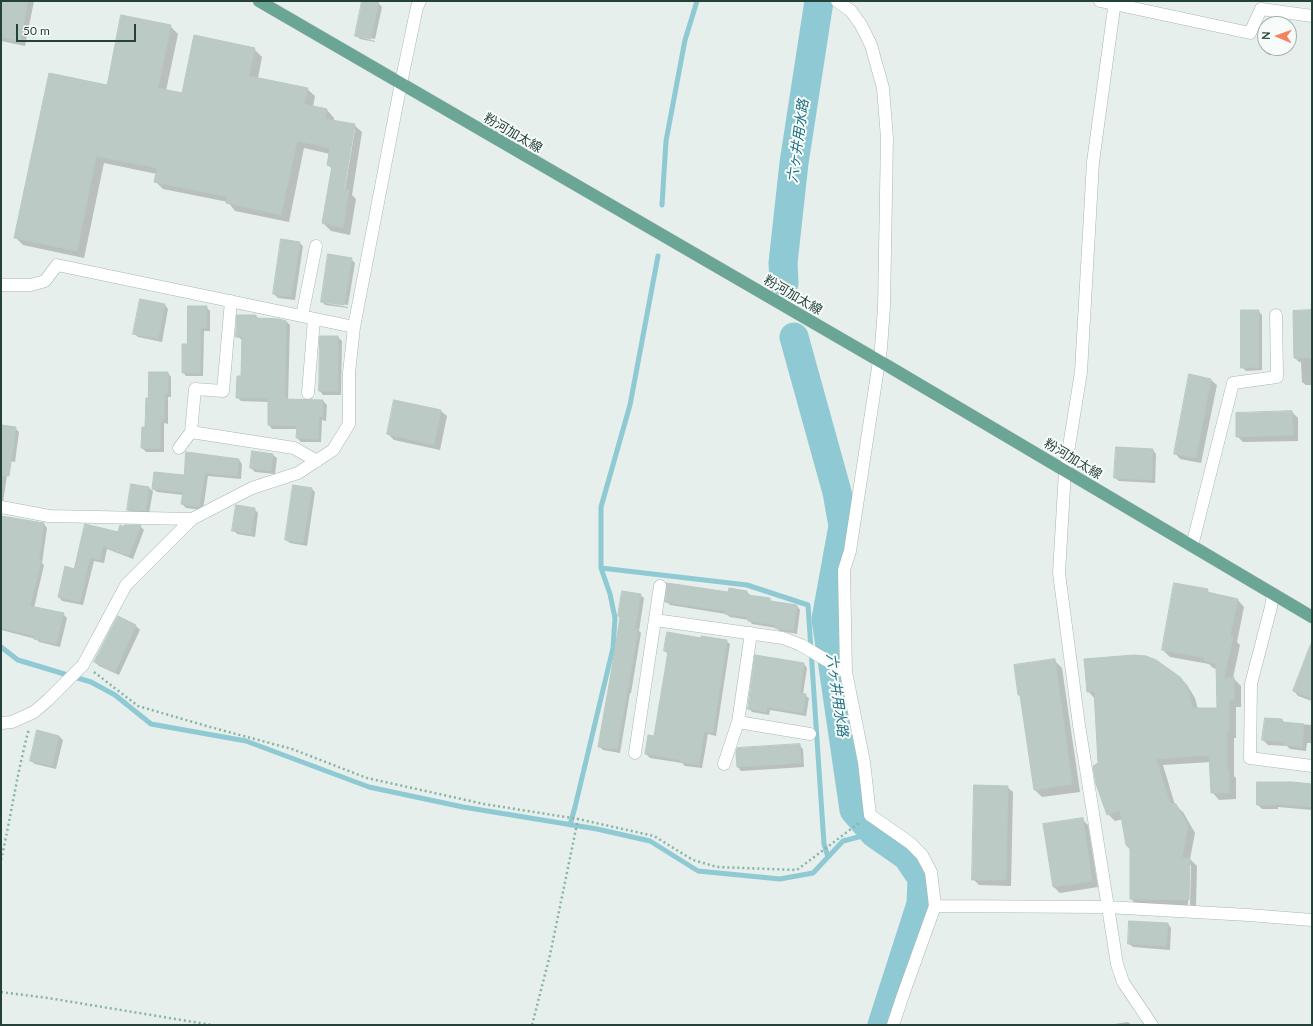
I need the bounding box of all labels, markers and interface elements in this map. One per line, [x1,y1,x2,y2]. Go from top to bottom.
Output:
scale bar [18,16,138,42]
north arrow [1257,16,1297,56]
text: 50 m [23,23,50,38]
text: N [1259,31,1272,40]
water label: 六ヶ井用水路 [784,98,812,184]
street label: 粉河加太線 [481,110,545,156]
street label: 粉河加太線 [761,272,825,318]
street label: 粉河加太線 [1041,436,1105,482]
water label: 六ヶ井用水路 [823,652,851,738]

